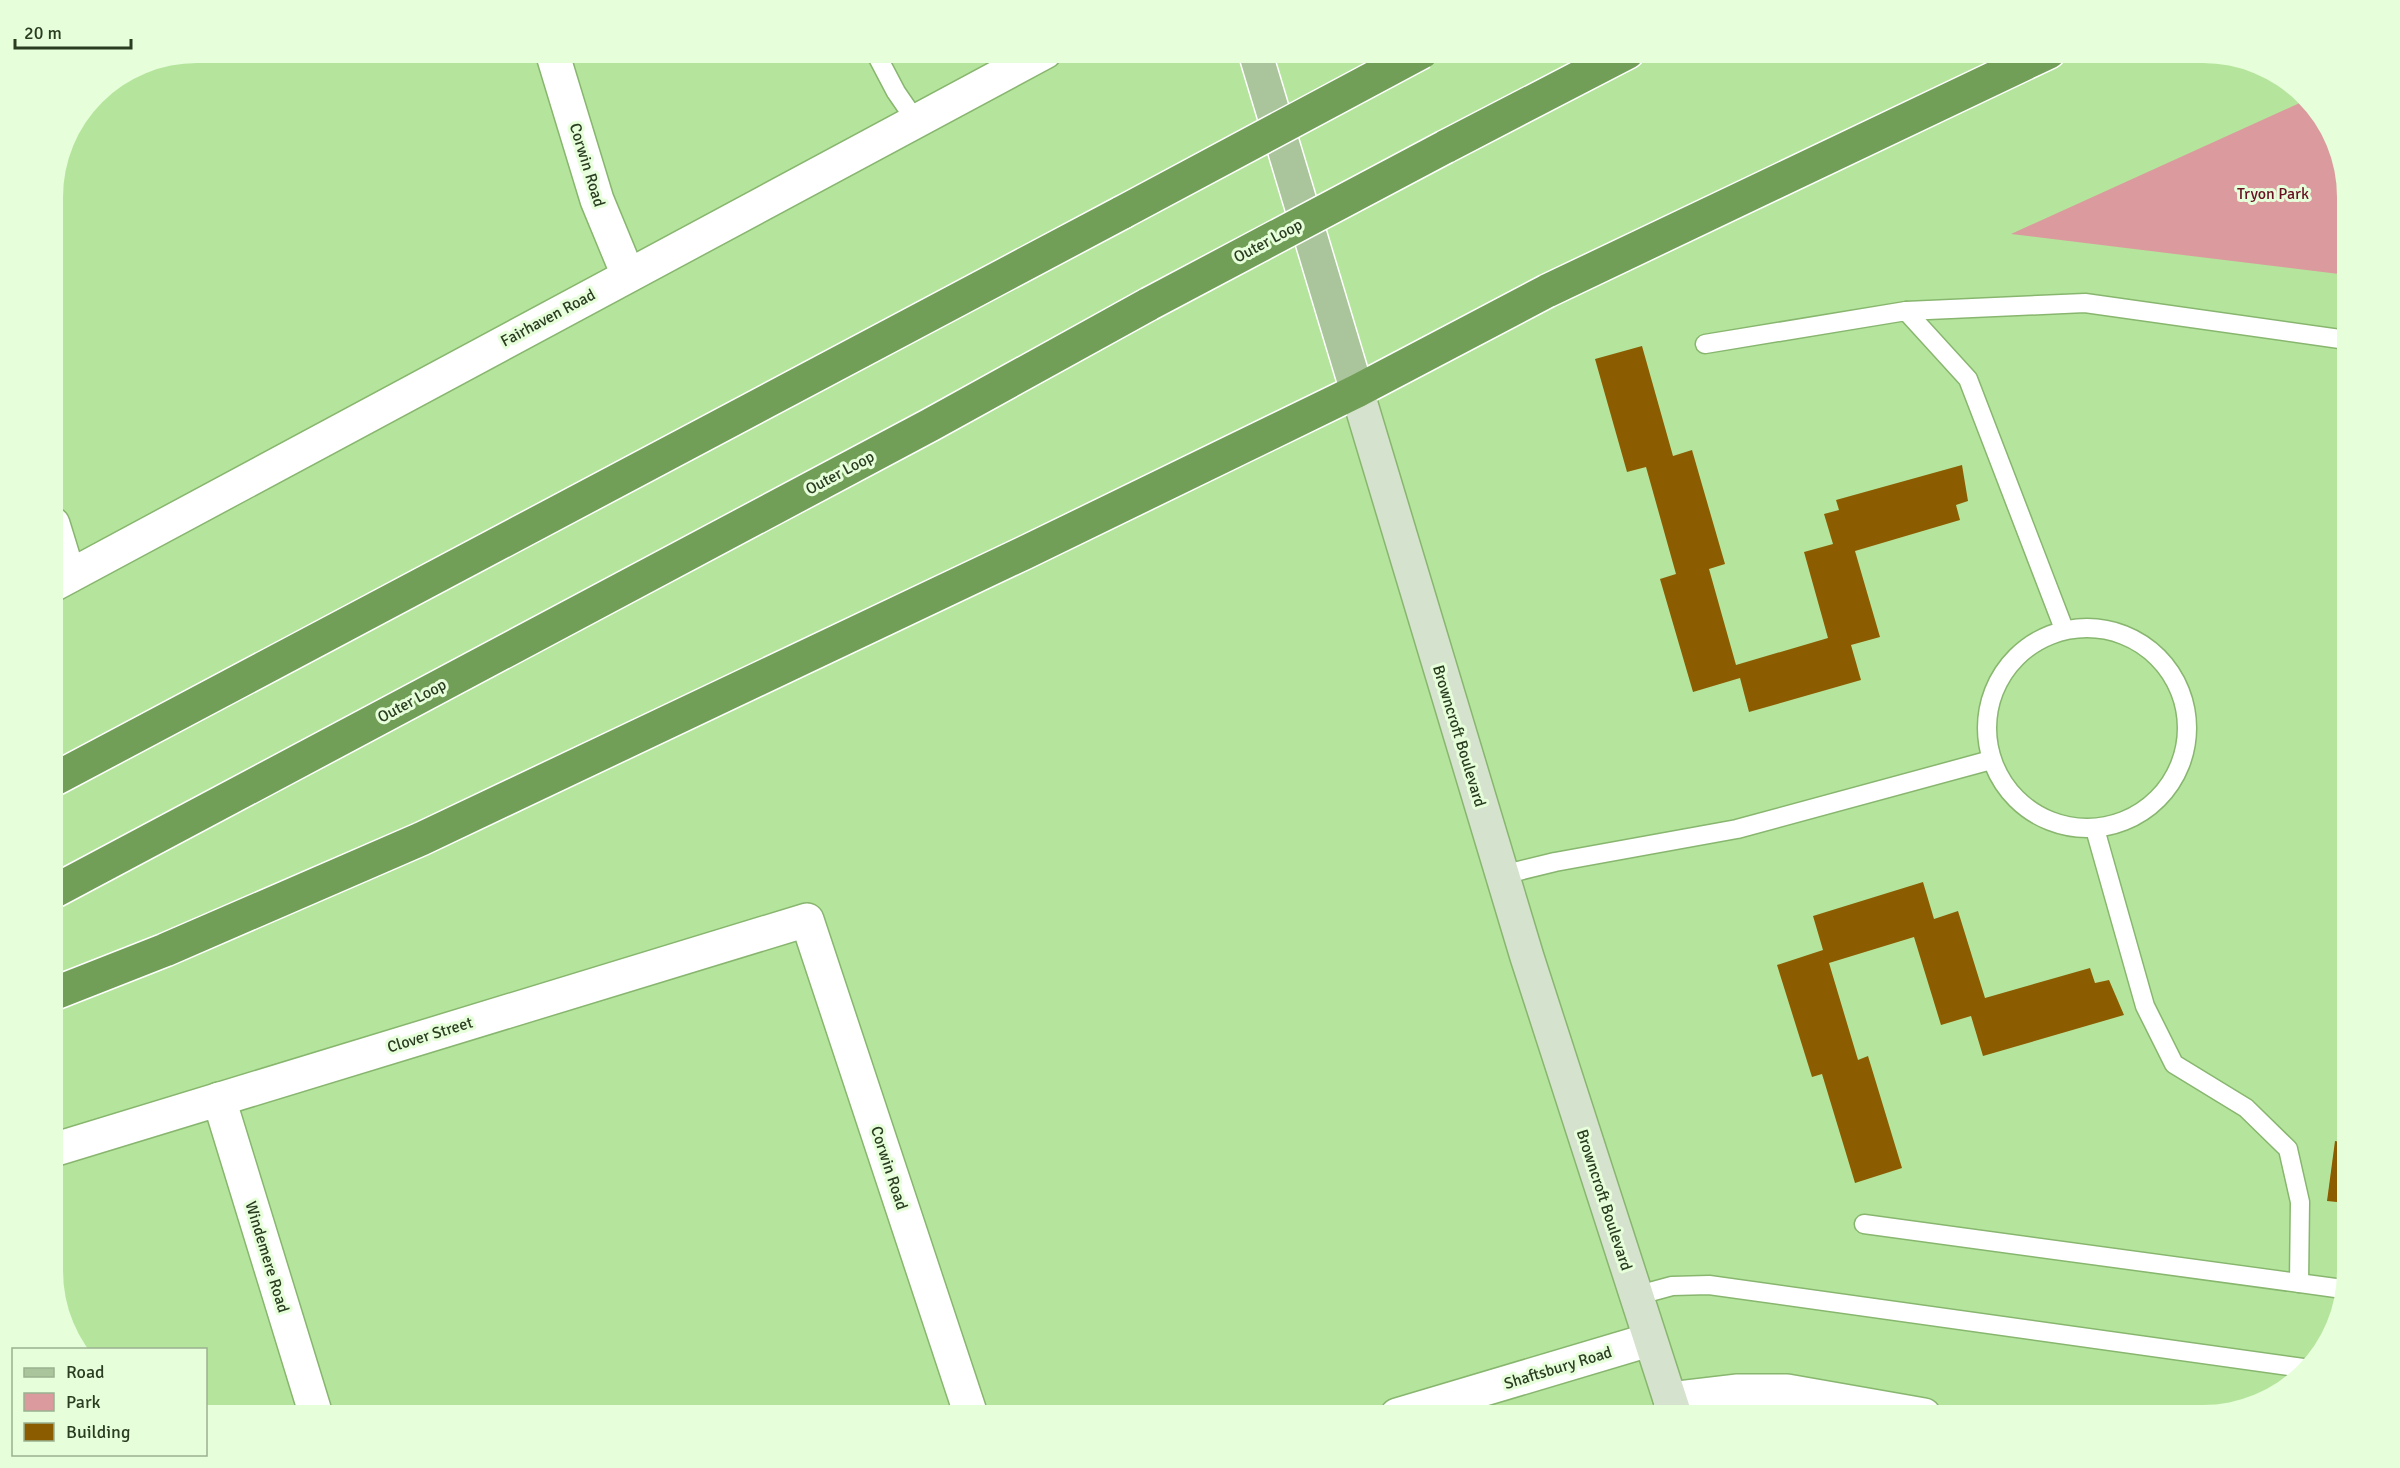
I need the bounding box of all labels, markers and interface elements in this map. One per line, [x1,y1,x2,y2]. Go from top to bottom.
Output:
scale bar [15,12,130,50]
text: 20 m [24,22,62,44]
street label: Corwin Road [565,121,609,209]
park label: Tryon Park [2237,184,2309,204]
street label: Outer Loop [1230,215,1306,267]
street label: Fairhaven Road [497,285,599,351]
street label: Outer Loop [802,447,878,499]
street label: Browncroft Boulevard [1428,663,1490,809]
street label: Outer Loop [374,675,450,727]
street label: Clover Street [385,1012,476,1058]
street label: Corwin Road [866,1124,912,1212]
street label: Browncroft Boulevard [1572,1127,1636,1273]
street label: Windemere Road [241,1199,293,1315]
street label: Shaftsbury Road [1502,1342,1614,1394]
legend [12,1348,207,1456]
text: Road [66,1361,105,1383]
text: Park [66,1391,101,1413]
text: Building [66,1421,130,1443]

